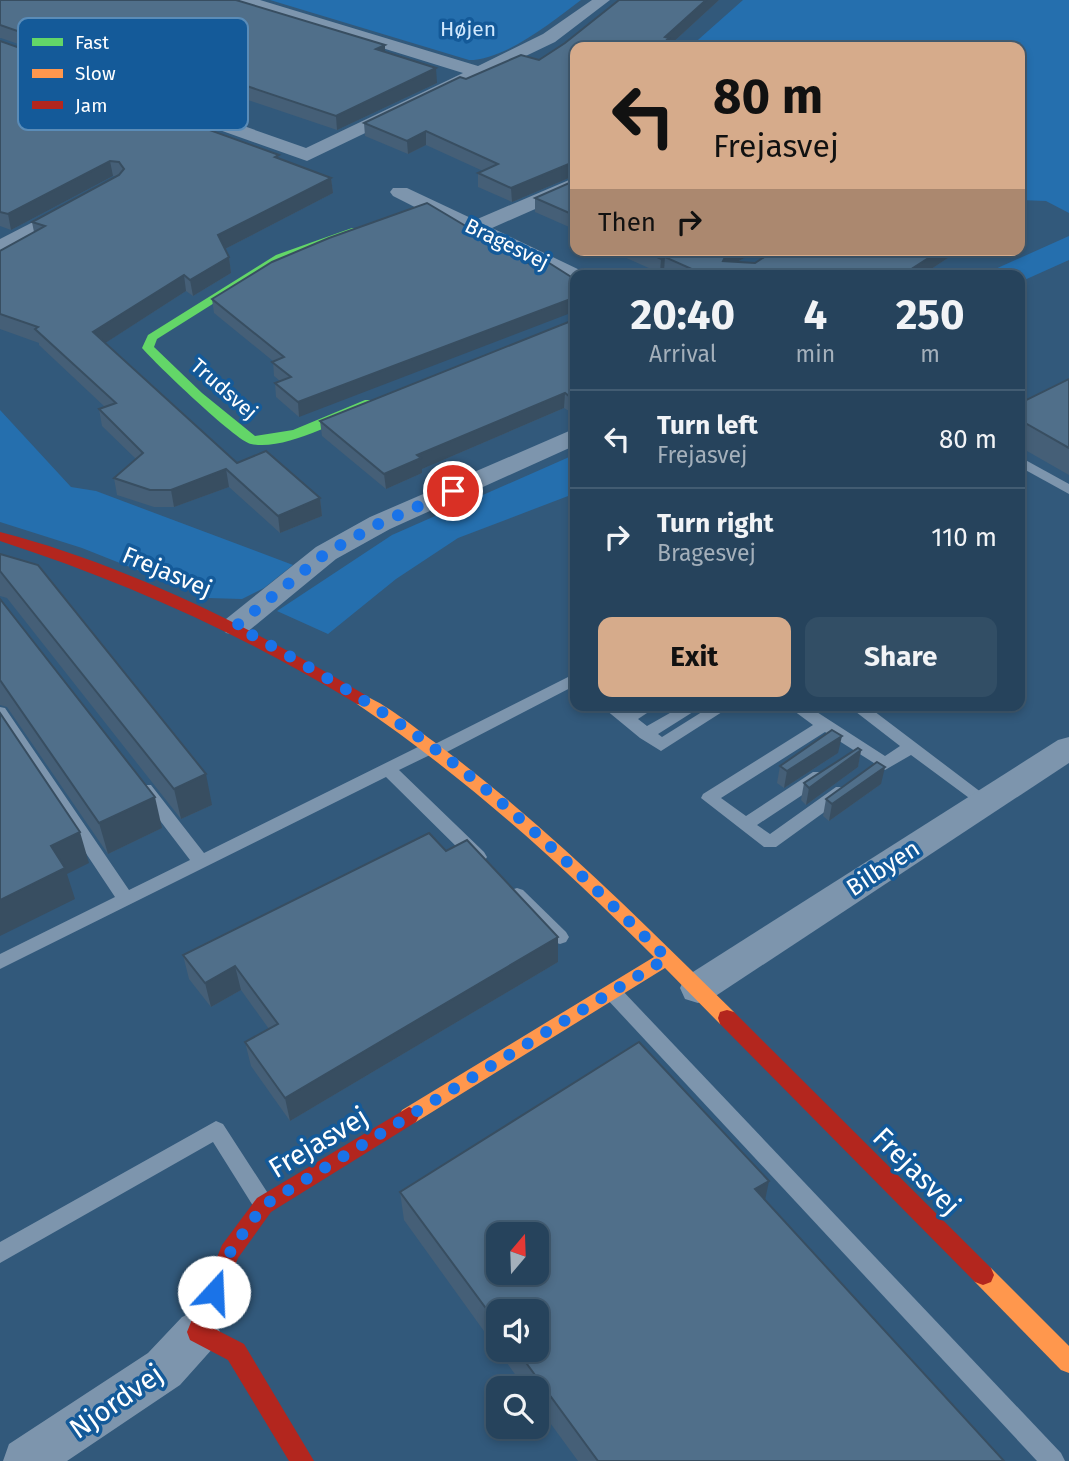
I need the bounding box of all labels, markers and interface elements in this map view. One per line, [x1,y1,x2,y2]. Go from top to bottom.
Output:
park label: Højen [440,16,496,42]
legend [18,18,248,130]
text: Fast [75,31,109,54]
text: Slow [75,62,116,85]
text: 80 m [713,67,823,126]
icon: left [598,70,689,161]
text: Jam [75,94,107,117]
text: Frejasvej [713,127,839,165]
icon: right [670,203,708,241]
text: Then [598,207,656,238]
street label: Bragesvej [461,212,553,276]
text: 20:40 [631,290,735,340]
text: 4 [803,290,827,340]
text: 250 [896,290,964,340]
text: Arrival [649,340,716,368]
text: min [795,340,835,368]
text: m [920,340,940,368]
street label: Trudsvej [185,353,263,425]
text: Turn left [657,410,758,441]
icon: left [598,420,636,458]
text: 80 m [939,424,997,455]
text: Frejasvej [657,441,747,469]
pin [423,461,483,521]
icon: arrive [434,472,472,510]
text: Turn right [657,508,774,539]
icon: right [598,518,636,556]
text: 110 m [931,522,997,553]
text: Bragesvej [657,539,756,567]
street label: Frejasvej [118,541,216,603]
button: Exit [598,617,791,697]
button: Share [805,617,997,697]
street label: Bilbyen [841,834,925,902]
street label: Frejasvej [263,1100,374,1185]
street label: Frejasvej [866,1121,967,1222]
north arrow [486,1222,550,1284]
map controls [486,1222,549,1439]
position arrow [177,1255,251,1329]
button: sound [486,1299,549,1362]
street label: Njordvej [63,1357,169,1446]
button: search [486,1376,549,1439]

